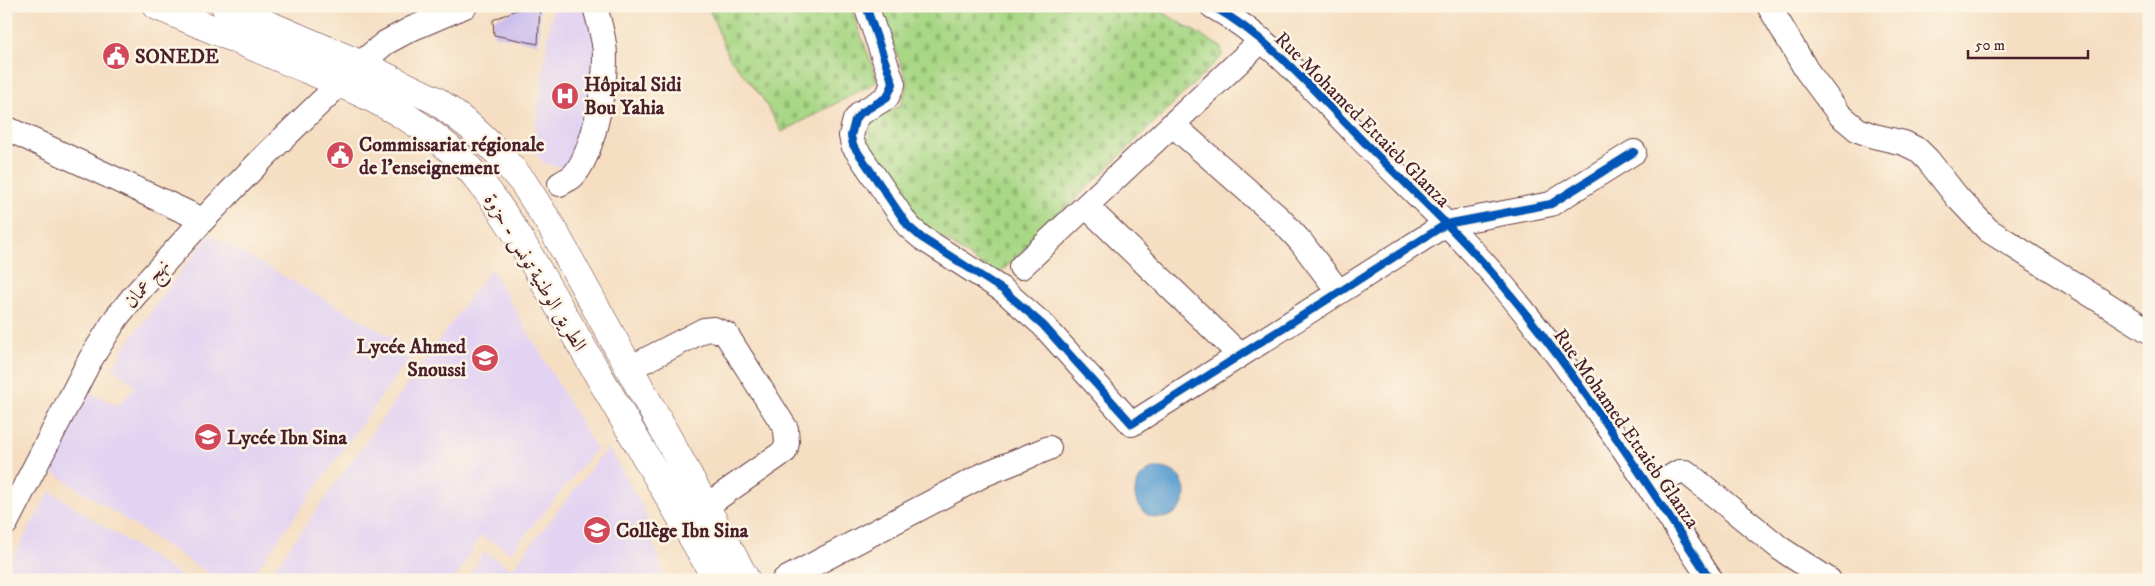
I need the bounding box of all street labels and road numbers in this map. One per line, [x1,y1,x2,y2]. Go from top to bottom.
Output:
street label: Rue Mohamed Ettaieb Glanza [1269,27,1455,214]
street label: الطريق الوطنية تونس - حزوة [478,189,592,356]
street label: نهج عمان [119,254,179,317]
street label: Rue Mohamed Ettaieb Glanza [1547,324,1705,534]

